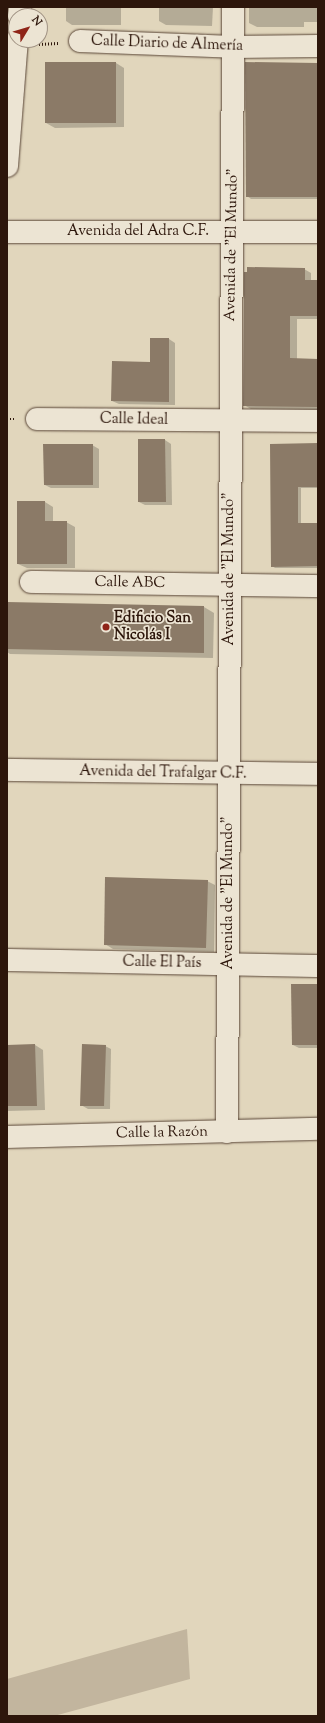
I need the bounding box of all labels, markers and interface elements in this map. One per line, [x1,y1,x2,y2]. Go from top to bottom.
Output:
north arrow [8,8,48,48]
text: N [28,13,46,30]
street label: Calle Diario de Almería [91,32,243,56]
street label: Avenida de "El Mundo" [222,168,242,322]
street label: Avenida del Adra C.F. [67,223,209,241]
street label: Calle Ideal [100,410,168,430]
street label: Avenida de "El Mundo" [221,492,239,646]
street label: Calle ABC [94,573,166,593]
place label: Edificio San Nicolás I [114,609,191,644]
marker: Edificio San Nicolás I [101,622,111,632]
street label: Avenida del Trafalgar C.F. [79,763,247,783]
street label: Avenida de "El Mundo" [220,816,238,970]
street label: Calle El País [122,953,202,973]
street label: Calle la Razón [116,1123,208,1143]

